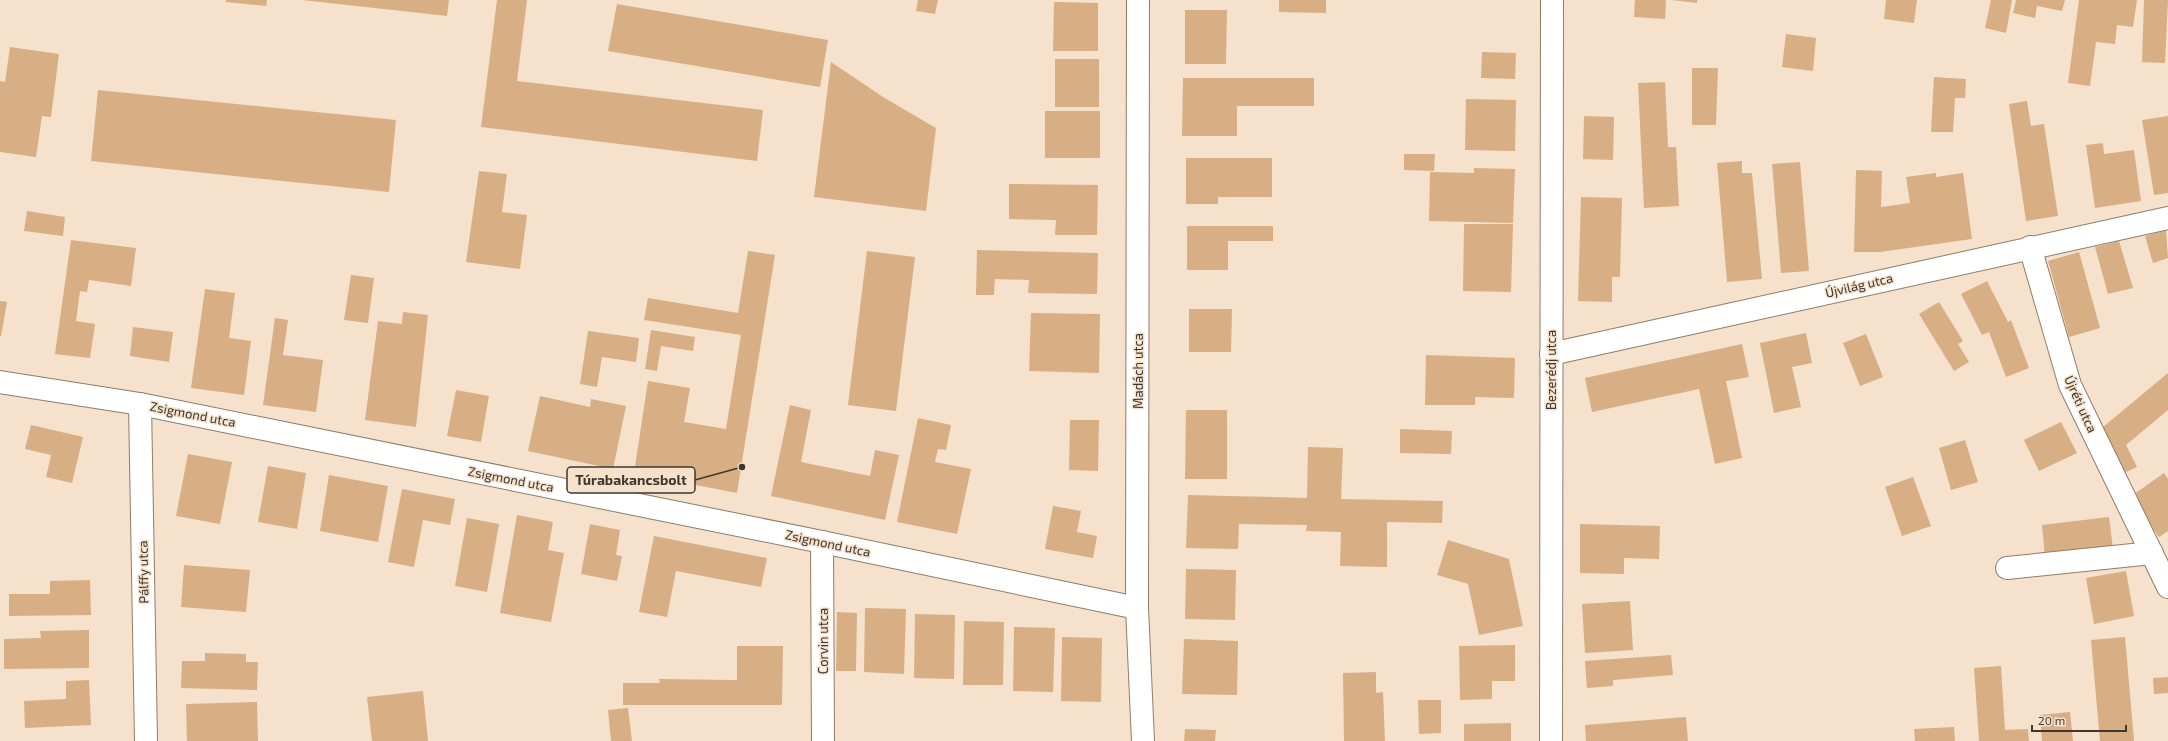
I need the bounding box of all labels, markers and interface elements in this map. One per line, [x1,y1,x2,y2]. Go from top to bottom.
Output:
street label: Újvilág utca [1823,268,1894,301]
street label: Bezerédj utca [1543,330,1559,410]
street label: Madách utca [1130,333,1146,409]
street label: Újréti utca [2061,373,2102,435]
street label: Zsigmond utca [149,398,237,430]
street label: Zsigmond utca [467,463,555,495]
callout: Túrabakancsbolt [567,467,695,493]
text: Túrabakancsbolt [575,471,687,488]
street label: Zsigmond utca [784,526,872,560]
street label: Pálffy utca [134,540,152,604]
street label: Corvin utca [815,608,831,674]
scale bar [2032,707,2126,733]
text: 20 m [2038,713,2065,727]

